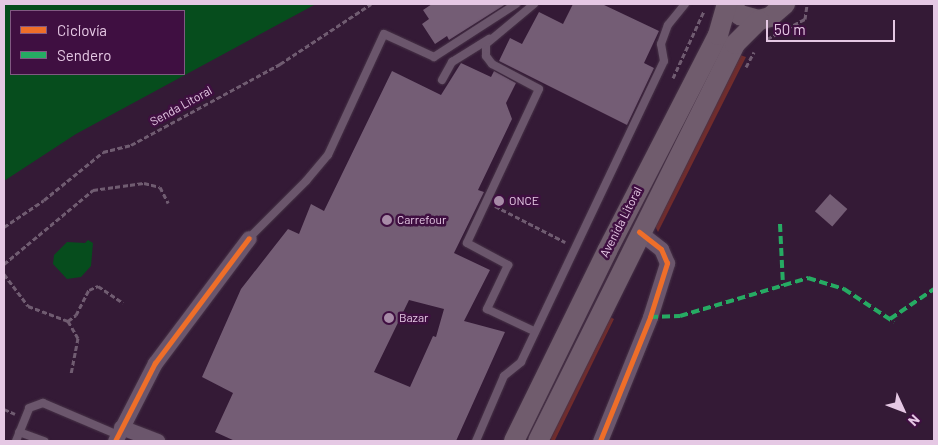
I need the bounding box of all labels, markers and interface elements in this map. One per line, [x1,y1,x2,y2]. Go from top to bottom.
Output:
legend [10,10,185,75]
scale bar [768,10,897,42]
text: 50 m [774,20,806,38]
text: Ciclovía [57,21,107,39]
text: Sendero [57,46,111,64]
street label: Senda Litoral [147,83,215,129]
street label: Avenida Litoral [597,184,645,260]
place label: ONCE [509,194,539,208]
marker: ONCE [493,195,505,207]
place label: Carrefour [397,213,446,227]
marker: Carrefour [381,214,393,226]
place label: Bazar [399,311,428,325]
marker: Bazar [383,312,395,324]
north arrow [878,385,928,435]
text: N [905,411,924,430]

